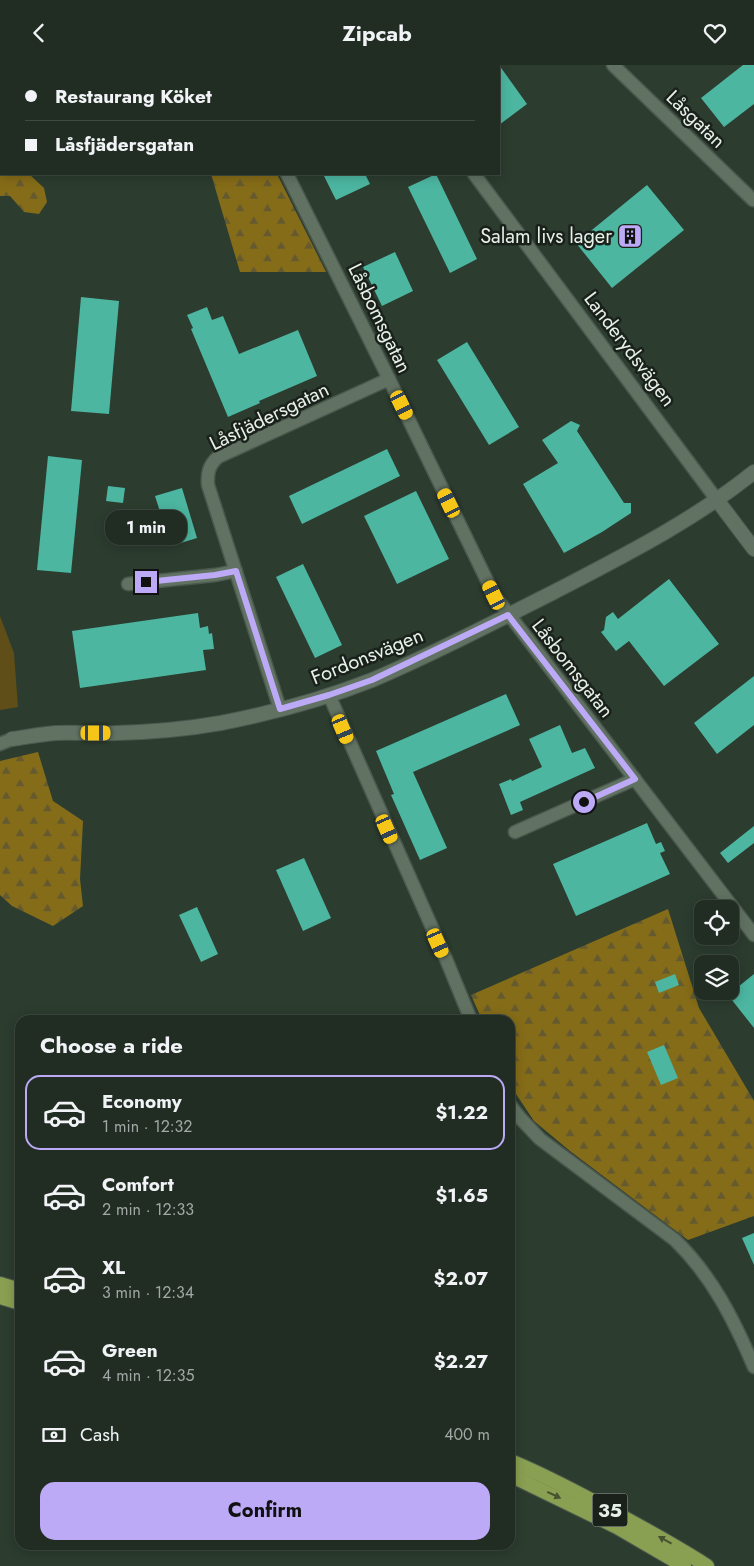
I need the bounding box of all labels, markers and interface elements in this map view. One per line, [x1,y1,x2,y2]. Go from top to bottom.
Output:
text: Zipcab [342,17,412,49]
icon: back [25,19,53,47]
icon: heart [701,19,729,47]
text: Restaurang Köket [55,83,212,110]
street label: Låsgatan [659,84,732,155]
text: Låsfjädersgatan [55,131,194,158]
place label: Salam livs lager [480,222,612,251]
building icon: Salam livs lager [617,223,643,249]
street label: Låsbomsgatan [341,259,419,378]
street label: Landerydsvägen [577,286,682,413]
street label: Låsfjädersgatan [205,375,334,458]
car [388,388,415,422]
car [435,486,462,520]
callout: 1 min [105,509,187,545]
text: 1 min [126,516,166,539]
route end [135,571,157,593]
car [480,578,507,612]
street label: Låsbomsgatan [525,613,621,724]
street label: Fordonsvägen [307,621,428,692]
car [330,712,355,746]
car [81,726,111,741]
route start [573,791,595,813]
car [374,812,399,846]
map controls [694,900,739,1000]
button: locate [694,900,739,945]
car [425,926,450,960]
button: layers [694,955,739,1000]
text: Choose a ride [40,1029,183,1061]
text: Economy [102,1088,182,1115]
icon: car [42,1090,87,1135]
text: $1.22 [435,1099,488,1126]
text: 1 min · 12:32 [102,1115,192,1138]
text: Comfort [102,1171,174,1198]
icon: car [42,1173,87,1218]
text: $1.65 [435,1182,488,1209]
text: 2 min · 12:33 [102,1198,194,1221]
text: XL [102,1254,125,1281]
icon: car [42,1256,87,1301]
text: $2.07 [434,1265,488,1292]
text: 3 min · 12:34 [102,1281,194,1304]
text: Green [102,1337,158,1364]
icon: car [42,1339,87,1384]
text: $2.27 [434,1348,488,1375]
text: 4 min · 12:35 [102,1364,194,1387]
icon: cash [40,1421,68,1449]
text: Cash [80,1421,120,1448]
text: 400 m [444,1423,490,1446]
button: Confirm [40,1482,490,1540]
one-way arrow [547,1492,561,1500]
road number: 35 [592,1493,628,1527]
one-way arrow [658,1536,673,1544]

